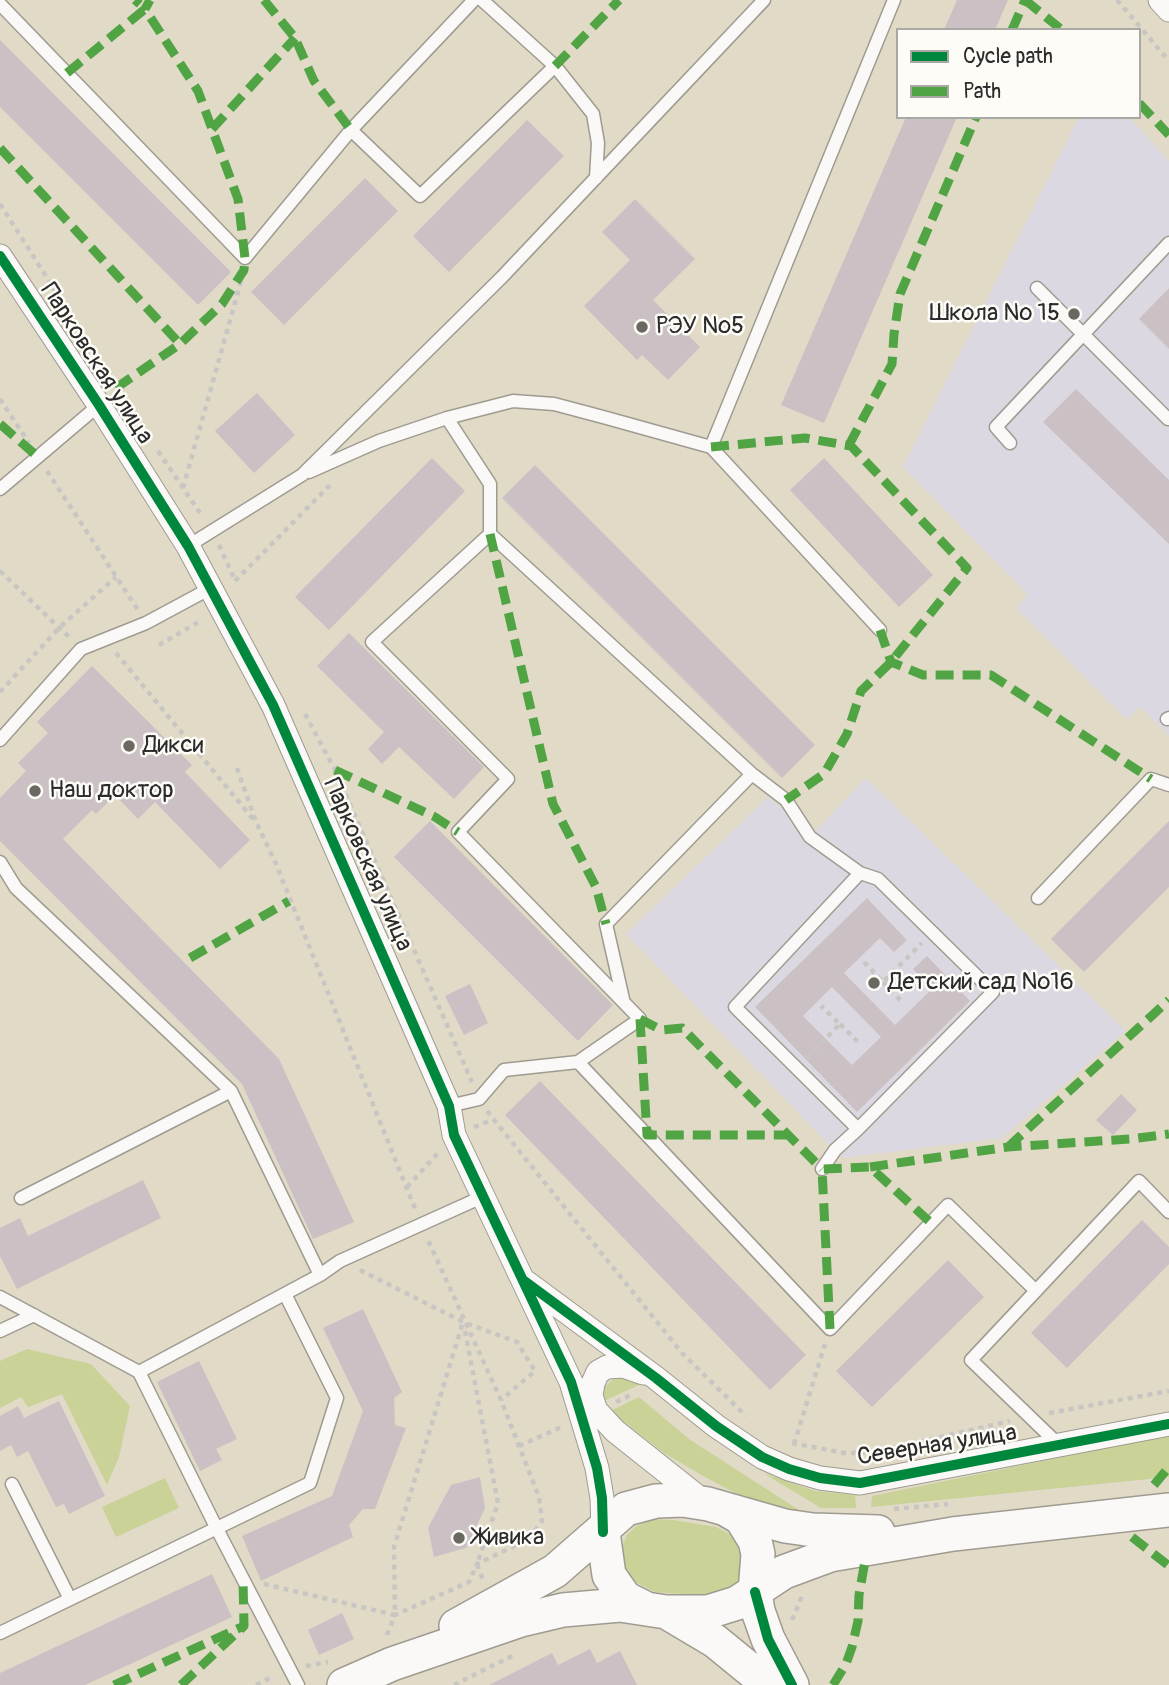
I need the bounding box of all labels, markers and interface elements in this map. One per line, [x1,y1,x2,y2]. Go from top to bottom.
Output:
legend [896,28,1141,119]
text: Cycle path [963,43,1053,70]
text: Path [963,78,1001,105]
street label: Парковская улица [33,278,159,450]
place label: Школа № 15 [929,300,1060,328]
marker: Школа № 15 [1066,306,1082,322]
place label: РЭУ №5 [656,313,744,341]
marker: РЭУ №5 [634,319,650,335]
place label: Дикси [143,732,203,760]
marker: Дикси [121,738,137,754]
street label: Парковская улица [316,774,418,956]
place label: Наш доктор [49,777,173,805]
marker: Наш доктор [27,783,43,799]
place label: Детский сад №16 [888,969,1074,997]
marker: Детский сад №16 [866,975,882,991]
street label: Северная улица [855,1419,1019,1473]
place label: Живика [473,1524,544,1552]
marker: Живика [451,1530,467,1546]

